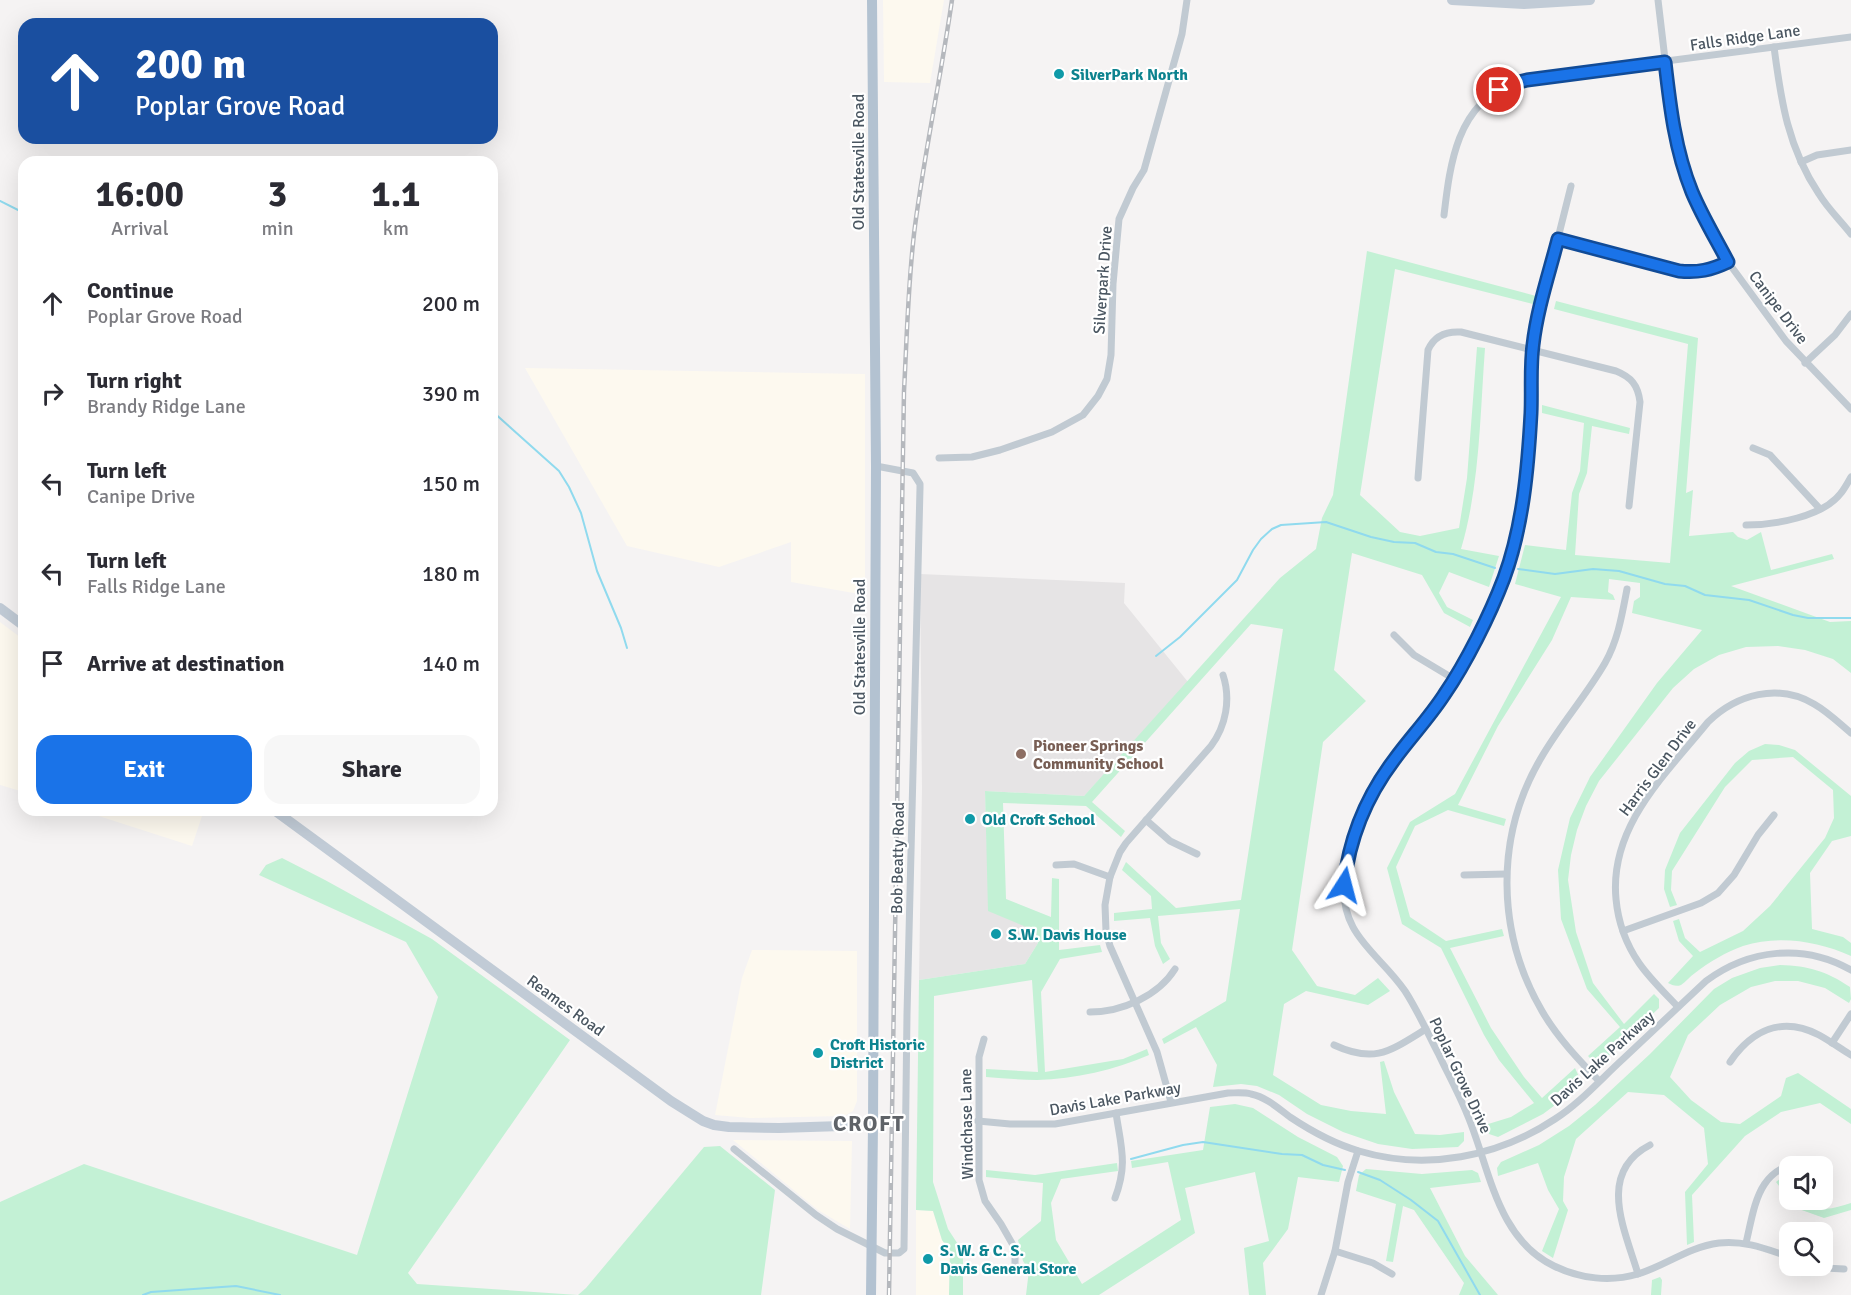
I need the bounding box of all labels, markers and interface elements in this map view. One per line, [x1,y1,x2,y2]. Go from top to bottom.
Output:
street label: Falls Ridge Lane [1689,20,1802,56]
text: 200 m [135,39,246,90]
icon: ahead [36,42,114,120]
pin [1473,64,1524,115]
place label: SilverPark North [1071,65,1188,85]
marker: SilverPark North [1052,67,1066,81]
icon: arrive [1482,73,1515,106]
text: Poplar Grove Road [135,90,345,123]
street label: Old Statesville Road [849,94,869,230]
text: 16:00 [96,172,184,217]
text: 3 [268,172,287,217]
text: 1.1 [371,172,420,217]
text: Arrival [111,216,169,241]
text: min [261,216,294,241]
text: km [383,216,409,241]
street label: Silverpark Drive [1089,225,1117,335]
street label: Canipe Drive [1744,267,1812,348]
text: Continue [87,277,174,304]
icon: ahead [36,287,69,320]
text: 200 m [422,290,480,317]
text: Poplar Grove Road [87,304,243,329]
text: Turn right [87,367,182,394]
icon: right [36,377,69,410]
text: 390 m [422,380,480,407]
text: Brandy Ridge Lane [87,394,246,419]
text: Turn left [87,457,167,484]
icon: left [36,467,69,500]
text: 150 m [422,470,480,497]
text: Canipe Drive [87,484,195,509]
text: Turn left [87,547,167,574]
icon: left [36,557,69,590]
text: 180 m [422,560,480,587]
text: Falls Ridge Lane [87,574,226,599]
street label: Old Statesville Road [850,579,870,715]
icon: arrive [36,647,69,680]
text: Arrive at destination [87,650,284,677]
text: 140 m [422,650,480,677]
street label: Harris Glen Drive [1615,715,1701,820]
button: Exit [36,735,252,804]
button: Share [264,735,480,804]
place label: Pioneer Springs Community School [1033,736,1164,774]
marker: Pioneer Springs Community School [1014,747,1028,761]
street label: Bob Beatty Road [887,802,909,914]
place label: Old Croft School [982,810,1095,830]
marker: Old Croft School [963,812,977,826]
position arrow [1312,853,1376,917]
place label: S.W. Davis House [1008,925,1127,945]
marker: S.W. Davis House [989,927,1003,941]
street label: Reames Road [523,971,608,1041]
street label: Davis Lake Parkway [1547,1006,1659,1111]
street label: Poplar Grove Drive [1424,1014,1496,1137]
place label: Croft Historic District [830,1035,925,1073]
marker: Croft Historic District [811,1046,825,1060]
street label: Windchase Lane [956,1068,978,1180]
street label: Davis Lake Parkway [1048,1077,1183,1120]
district label: CROFT [833,1110,905,1137]
map controls [1779,1156,1833,1276]
button: sound [1779,1156,1833,1210]
button: search [1779,1222,1833,1276]
place label: S. W. & C. S. Davis General Store [940,1241,1076,1279]
marker: S. W. & C. S. Davis General Store [921,1252,935,1266]

